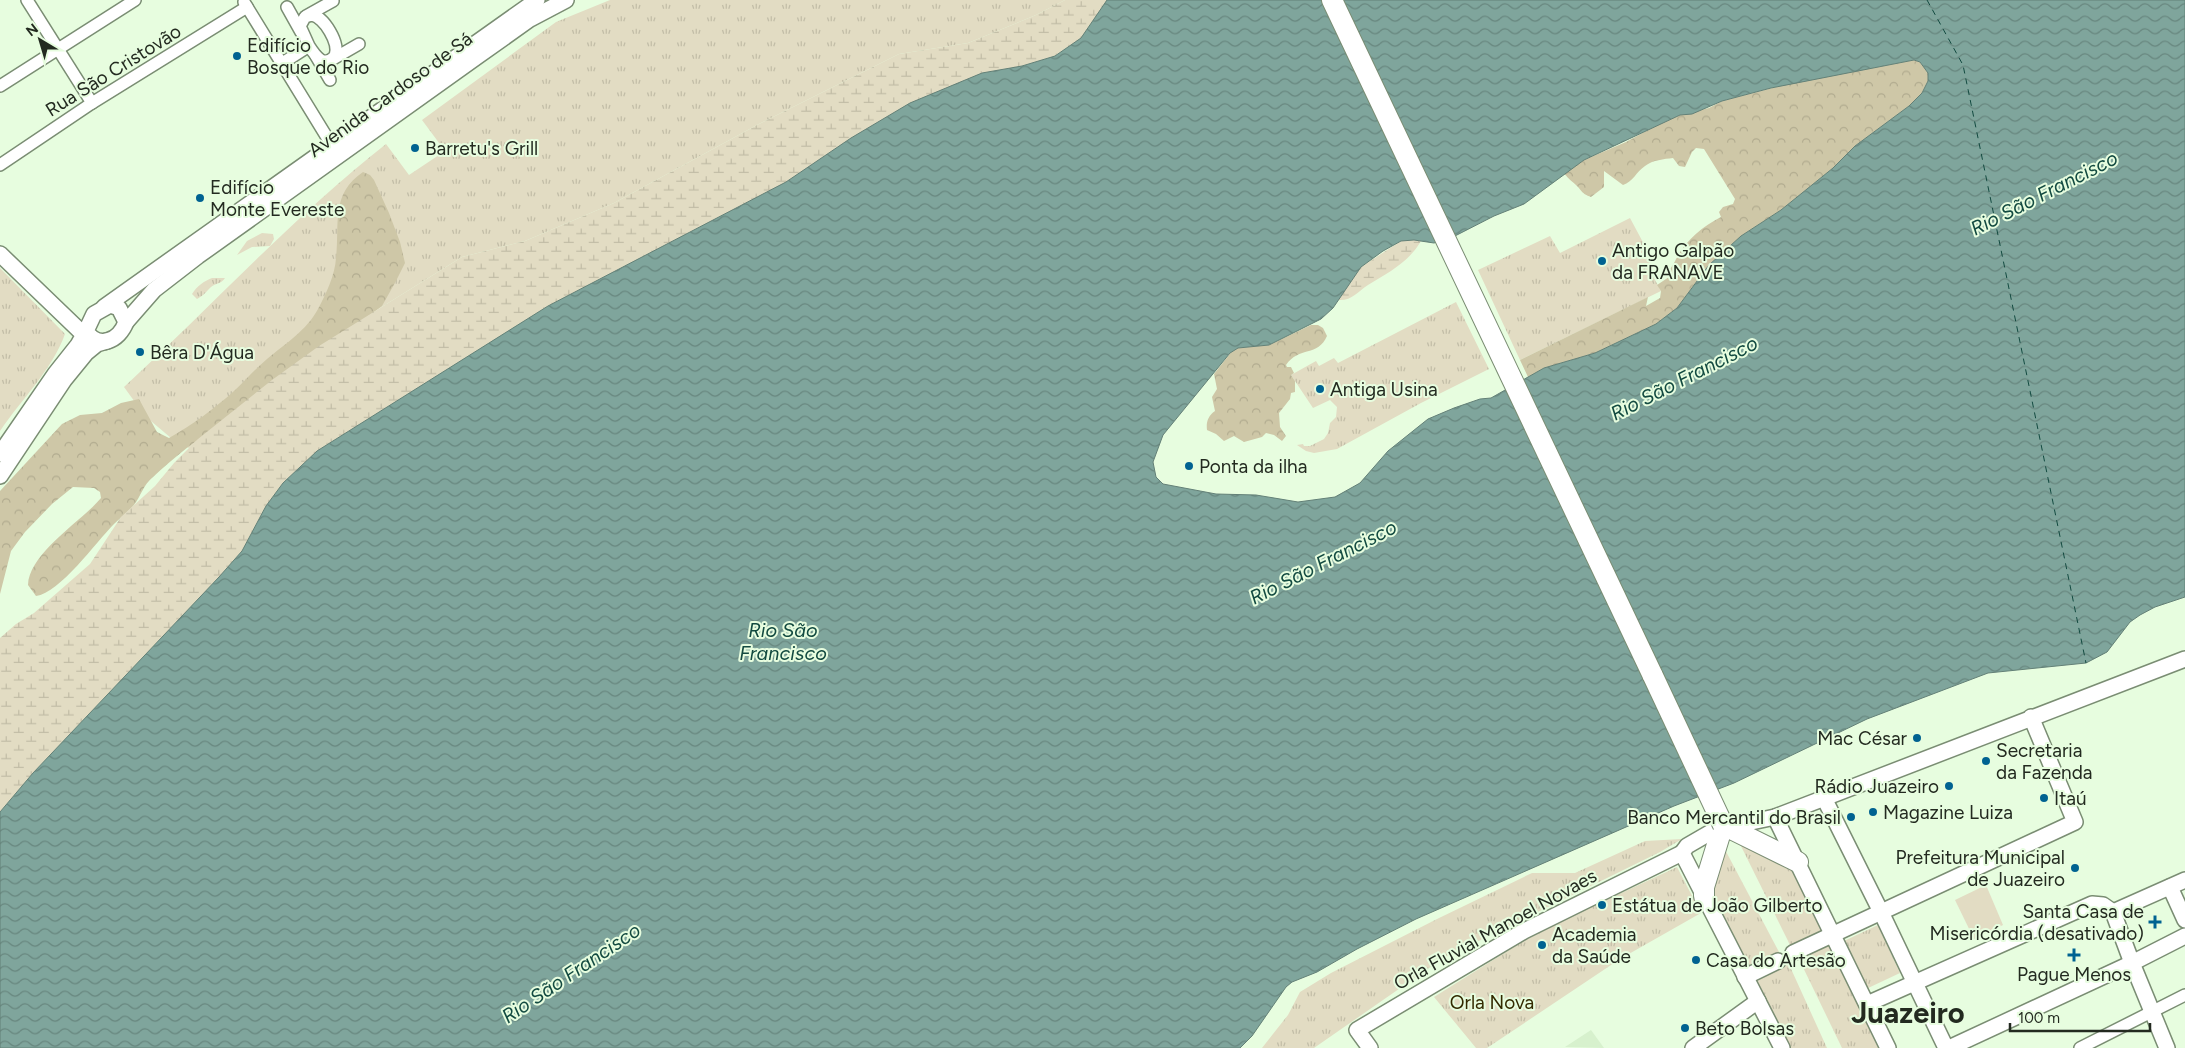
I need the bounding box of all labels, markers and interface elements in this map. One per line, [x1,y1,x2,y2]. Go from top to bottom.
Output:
north arrow [15,15,65,65]
street label: Rua São Cristovão [41,19,185,121]
text: N [23,20,42,40]
street label: Avenida Cardoso de Sá [304,27,477,162]
place label: Edifício Bosque do Rio [247,34,369,79]
marker: Edifício Bosque do Rio [231,50,243,62]
place label: Barretu's Grill [425,137,538,160]
marker: Barretu's Grill [409,142,421,154]
water label: Rio São Francisco [1966,145,2122,240]
place label: Edifício Monte Evereste [210,176,344,221]
marker: Edifício Monte Evereste [194,192,206,204]
place label: Antigo Galpão da FRANAVE [1612,239,1734,284]
marker: Antigo Galpão da FRANAVE [1596,255,1608,267]
water label: Rio São Francisco [1606,330,1762,425]
place label: Bêra D'Água [150,341,254,364]
marker: Bêra D'Água [134,346,146,358]
place label: Antiga Usina [1330,378,1438,401]
marker: Antiga Usina [1314,383,1326,395]
place label: Ponta da ilha [1199,455,1307,478]
marker: Ponta da ilha [1183,460,1195,472]
water label: Rio São Francisco [1245,514,1401,609]
water label: Rio São Francisco [739,618,827,665]
place label: Mac César [1817,727,1908,750]
marker: Mac César [1911,732,1923,744]
place label: Secretaria da Fazenda [1996,739,2093,784]
marker: Secretaria da Fazenda [1980,755,1992,767]
place label: Rádio Juazeiro [1815,775,1939,798]
marker: Rádio Juazeiro [1943,780,1955,792]
place label: Itaú [2054,787,2087,810]
marker: Itaú [2038,792,2050,804]
place label: Magazine Luiza [1883,801,2013,824]
place label: Banco Mercantil do Brasil [1627,806,1841,829]
marker: Magazine Luiza [1867,806,1879,818]
marker: Banco Mercantil do Brasil [1845,811,1857,823]
place label: Prefeitura Municipal de Juazeiro [1895,846,2065,891]
marker: Prefeitura Municipal de Juazeiro [2069,862,2081,874]
street label: Orla Fluvial Manoel Novaes [1390,864,1601,995]
place label: Estátua de João Gilberto [1612,894,1823,917]
marker: Estátua de João Gilberto [1596,899,1608,911]
place label: Santa Casa de Misericórdia (desativado) [1929,900,2144,945]
marker: Santa Casa de Misericórdia (desativado) [2148,915,2162,929]
water label: Rio São Francisco [497,918,645,1028]
place label: Academia da Saúde [1552,923,1636,968]
marker: Academia da Saúde [1536,939,1548,951]
place label: Casa do Artesão [1706,949,1846,972]
marker: Pague Menos [2068,949,2080,961]
marker: Casa do Artesão [1690,954,1702,966]
place label: Pague Menos [2017,963,2131,986]
park label: Orla Nova [1450,991,1534,1014]
district label: Juazeiro [1851,995,1965,1030]
scale bar [2010,1000,2150,1032]
text: 100 m [2018,1009,2060,1027]
place label: Beto Bolsas [1695,1017,1794,1040]
marker: Beto Bolsas [1679,1022,1691,1034]

